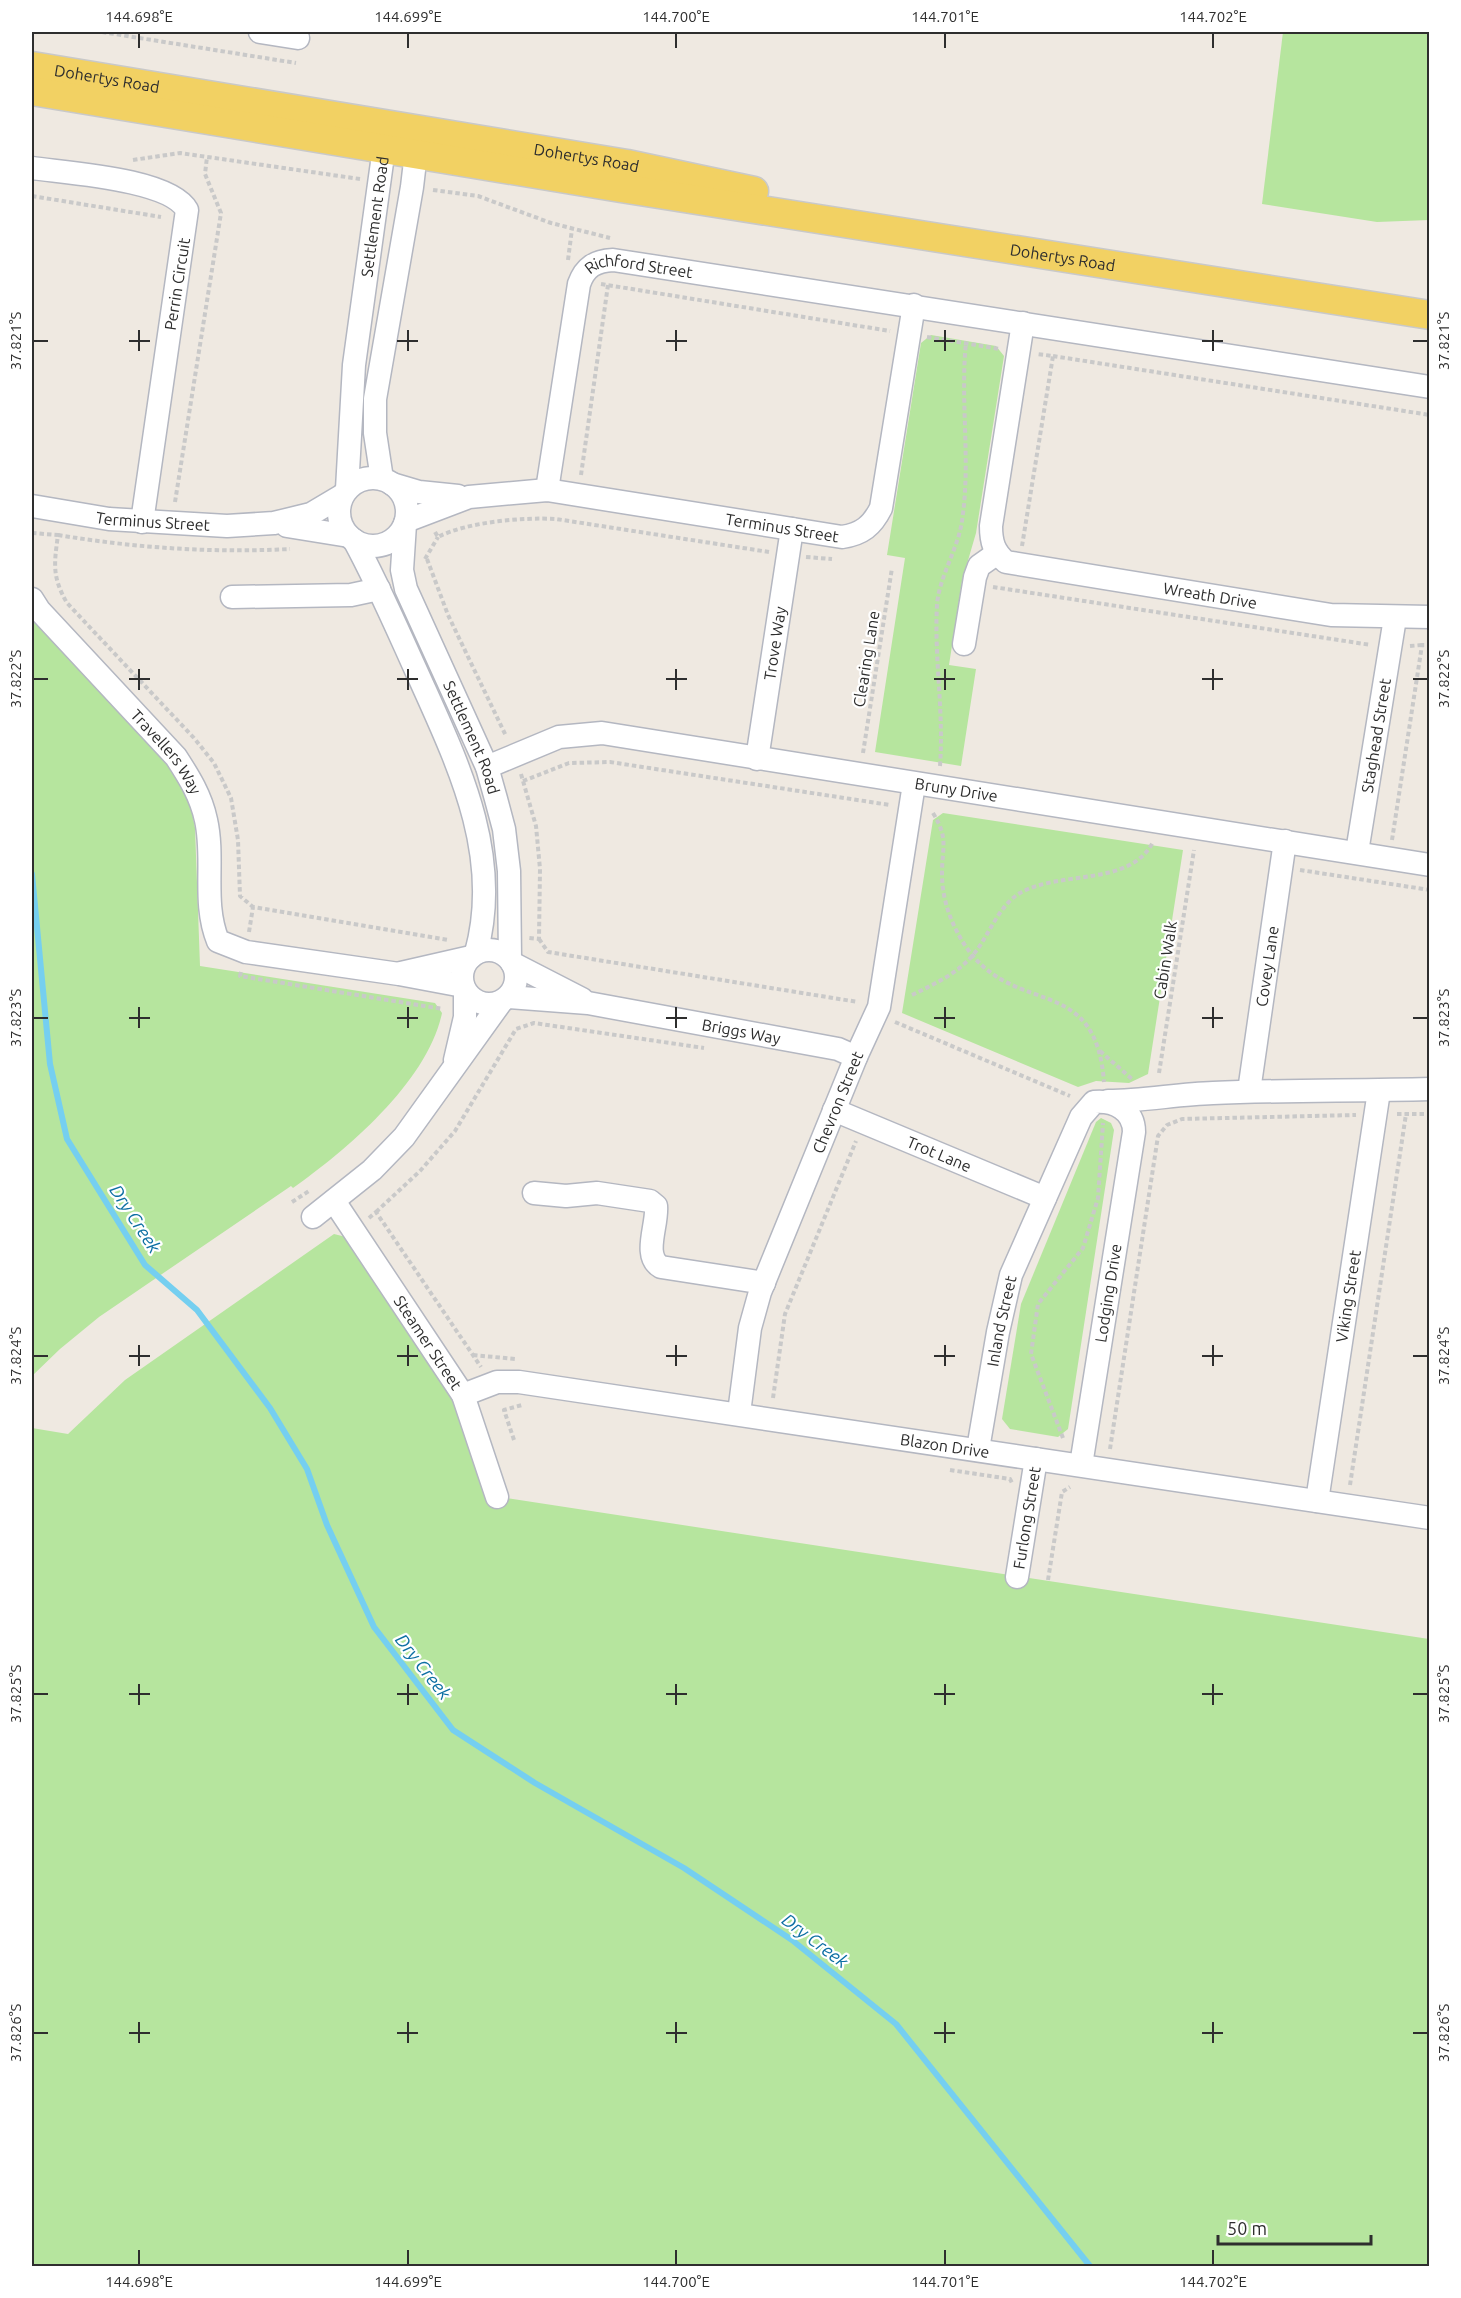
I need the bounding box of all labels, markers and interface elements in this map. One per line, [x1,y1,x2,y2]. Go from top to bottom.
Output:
text: 144.698°E [105,8,173,25]
text: 144.699°E [374,8,442,25]
text: 144.700°E [642,8,710,25]
text: 144.701°E [911,8,979,25]
text: 144.702°E [1179,8,1247,25]
street label: Dohertys Road [53,61,161,96]
street label: Dohertys Road [533,140,641,175]
street label: Settlement Road [357,155,392,278]
street label: Perrin Circuit [161,236,193,332]
street label: Dohertys Road [1009,240,1117,274]
street label: Richford Street [581,251,695,281]
text: 37.821°S [7,312,24,370]
text: 37.821°S [1435,312,1452,370]
street label: Terminus Street [94,508,211,534]
street label: Terminus Street [724,510,841,545]
street label: Wreath Drive [1162,579,1258,612]
street label: Trove Way [760,605,789,681]
street label: Clearing Lane [849,610,883,708]
text: 37.822°S [7,650,24,708]
text: 37.822°S [1435,650,1452,708]
street label: Staghead Street [1358,676,1394,794]
street label: Settlement Road [440,678,503,796]
street label: Travellers Way [127,706,205,797]
street label: Bruny Drive [914,774,999,805]
street label: Cabin Walk [1150,920,1180,1000]
street label: Covey Lane [1252,925,1282,1008]
text: 37.823°S [7,989,24,1047]
text: 37.823°S [1435,989,1452,1047]
street label: Briggs Way [700,1015,782,1047]
street label: Chevron Street [809,1048,867,1156]
street label: Trot Lane [904,1132,974,1175]
water label: Dry Creek [106,1180,166,1257]
street label: Lodging Drive [1091,1242,1125,1344]
street label: Viking Street [1332,1248,1364,1344]
street label: Inland Street [983,1273,1020,1368]
street label: Steamer Street [390,1292,466,1393]
text: 37.824°S [7,1327,24,1385]
text: 37.824°S [1435,1327,1452,1385]
street label: Blazon Drive [899,1430,991,1461]
street label: Furlong Street [1009,1464,1044,1570]
water label: Dry Creek [392,1630,456,1704]
text: 37.825°S [7,1665,24,1723]
text: 37.825°S [1435,1665,1452,1723]
water label: Dry Creek [779,1909,853,1972]
text: 37.826°S [7,2004,24,2062]
text: 37.826°S [1435,2004,1452,2062]
scale bar [1218,2208,1371,2246]
text: 50 m [1227,2218,1267,2238]
text: 144.698°E [105,2273,173,2290]
text: 144.699°E [374,2273,442,2290]
text: 144.700°E [642,2273,710,2290]
text: 144.701°E [911,2273,979,2290]
text: 144.702°E [1179,2273,1247,2290]

